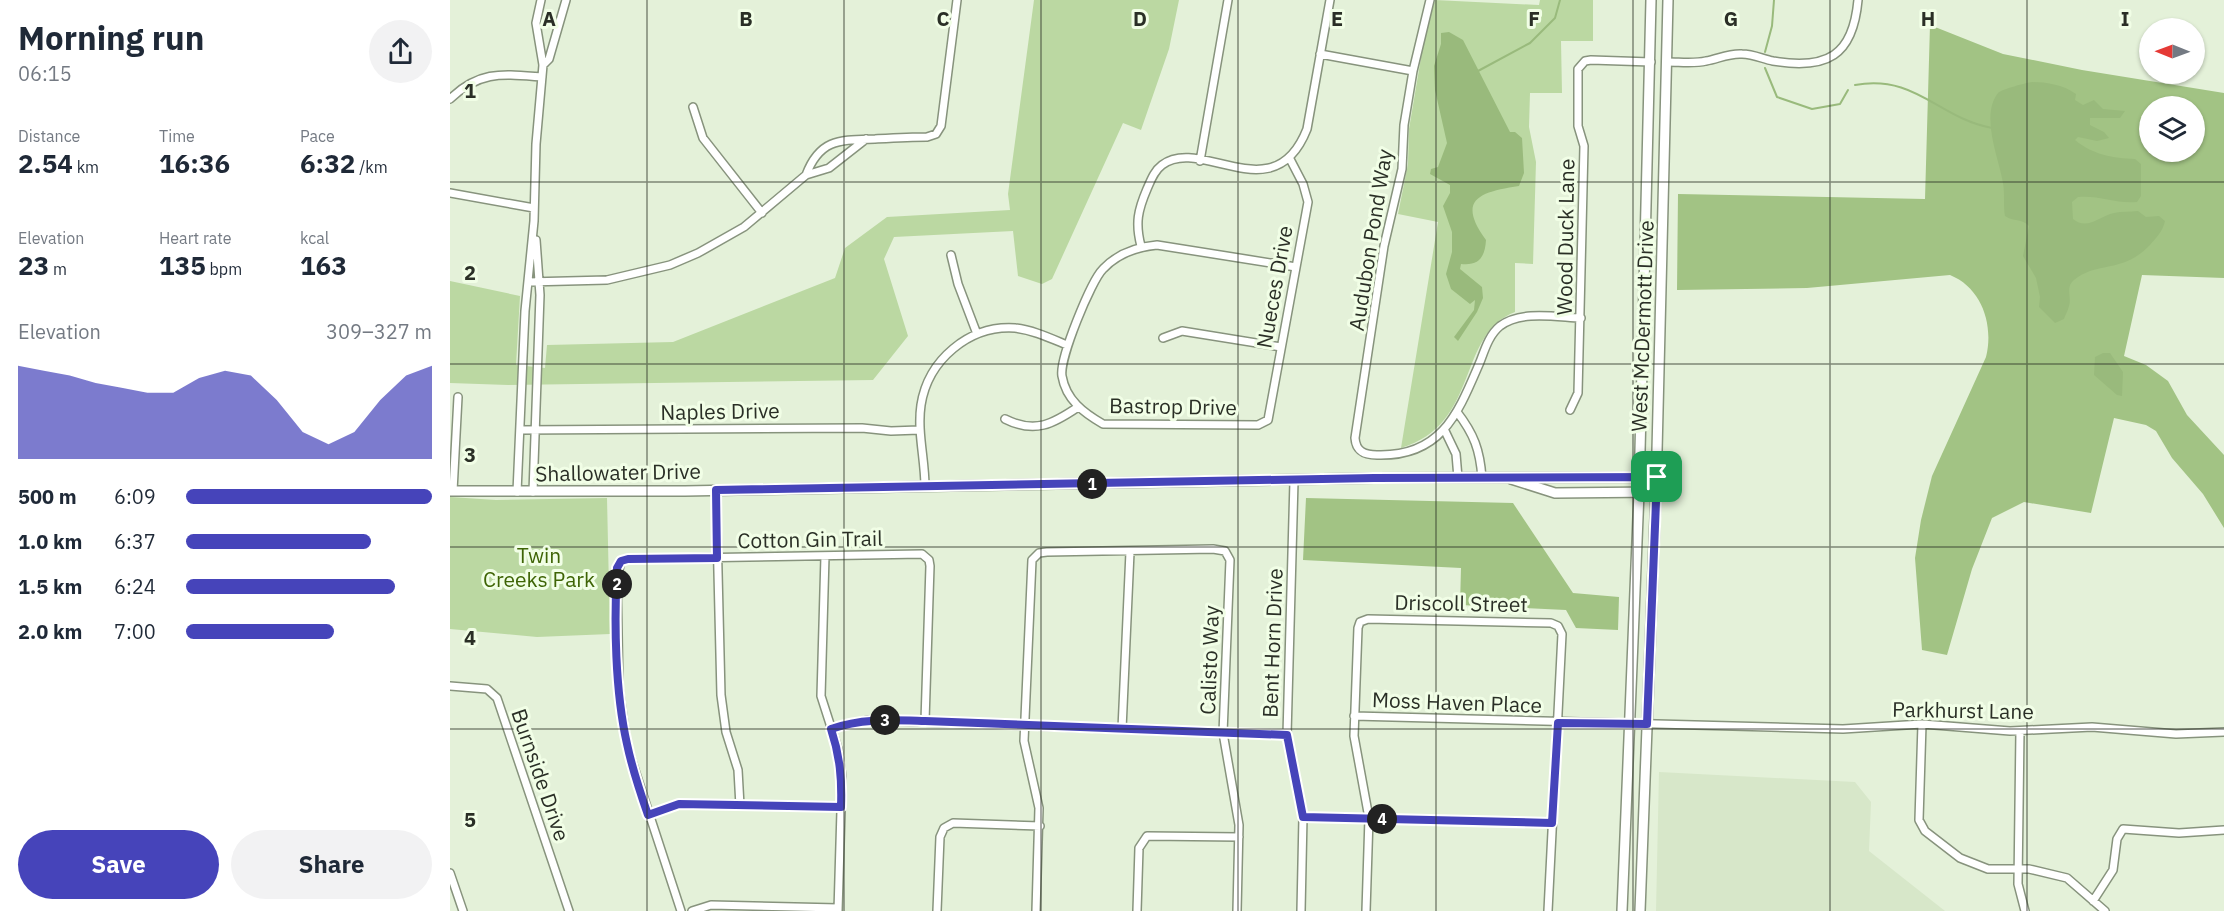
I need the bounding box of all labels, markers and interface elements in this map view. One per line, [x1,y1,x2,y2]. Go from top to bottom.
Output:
text: A [542,5,556,32]
text: B [739,5,753,32]
text: C [936,5,950,32]
text: D [1133,5,1147,32]
text: E [1331,5,1343,32]
text: F [1528,5,1540,32]
text: G [1724,5,1738,32]
text: H [1921,5,1935,32]
text: I [2121,5,2129,32]
text: Morning run [18,16,204,59]
north arrow [2139,18,2205,84]
map controls [2139,18,2205,162]
button: share [369,20,432,83]
text: 06:15 [18,60,72,87]
text: 1 [464,77,476,104]
button: layers [2139,96,2205,162]
text: Distance [18,126,80,146]
text: Time [159,126,195,146]
text: Pace [300,126,335,146]
text: 2.54 [18,146,73,180]
text: 16:36 [159,146,230,180]
text: 6:32 [300,146,355,180]
street label: Audubon Pond Way [1342,147,1398,333]
text: km [73,157,99,177]
text: /km [355,157,388,177]
street label: Wood Duck Lane [1550,158,1580,316]
street label: West McDermott Drive [1624,220,1660,432]
street label: Nueces Drive [1249,223,1299,350]
text: Elevation [18,228,84,248]
text: Heart rate [159,228,232,248]
text: kcal [300,228,329,248]
text: 23 [18,248,49,282]
text: 135 [159,248,206,282]
text: 163 [300,248,347,282]
text: m [49,259,67,279]
text: bpm [206,259,242,279]
text: 2 [464,259,476,286]
text: Elevation [18,318,101,345]
text: 309–327 m [326,318,432,345]
street label: Bastrop Drive [1109,391,1237,421]
street label: Naples Drive [660,396,780,426]
text: 3 [464,441,476,468]
pin [1631,451,1682,502]
street label: Shallowater Drive [535,457,701,487]
icon: arrive [1640,460,1673,493]
pin: 1 [1077,469,1107,499]
text: 1 [1087,474,1097,494]
text: 500 m [18,483,77,510]
text: 6:09 [114,483,156,510]
street label: Cotton Gin Trail [737,524,883,554]
text: 1.0 km [18,528,82,555]
text: 6:37 [114,528,156,555]
park label: Twin Creeks Park [483,541,595,593]
street label: Bent Horn Drive [1255,568,1289,718]
pin: 2 [602,569,632,599]
text: 1.5 km [18,573,82,600]
text: 6:24 [114,573,156,600]
text: 2 [612,574,622,594]
street label: Driscoll Street [1394,588,1528,618]
street label: Calisto Way [1193,604,1225,715]
text: 2.0 km [18,618,82,645]
text: 7:00 [114,618,156,645]
text: 4 [464,624,476,651]
street label: Moss Haven Place [1372,685,1543,719]
street label: Parkhurst Lane [1892,695,2034,725]
street label: Burnside Drive [505,705,577,845]
pin: 3 [870,705,900,735]
text: 3 [880,710,890,730]
pin: 4 [1367,804,1397,834]
text: 5 [464,806,476,833]
text: 4 [1377,809,1387,829]
button: Save [18,830,219,899]
button: Share [231,830,432,899]

